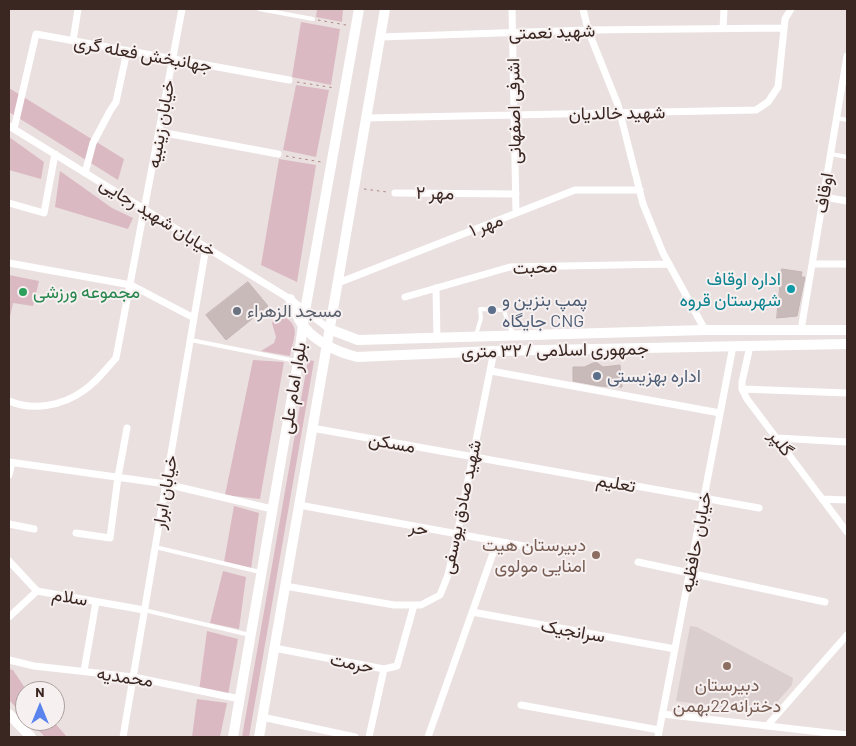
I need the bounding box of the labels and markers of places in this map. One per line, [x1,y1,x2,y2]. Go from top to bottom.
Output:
place label: اداره اوقاف شهرستان قروه [679,268,781,310]
place label: مجموعه ورزشی [33,281,140,303]
marker: اداره اوقاف شهرستان قروه [785,283,797,295]
marker: مجموعه ورزشی [17,286,29,298]
place label: پمپ بنزین و جایگاه CNG [502,289,587,332]
place label: مسجد الزهراء [247,300,342,322]
marker: پمپ بنزین و جایگاه CNG [486,304,498,316]
marker: مسجد الزهراء [231,305,243,317]
place label: اداره بهزیستی [607,365,701,387]
marker: اداره بهزیستی [591,370,603,382]
place label: دبیرستان هیت امنایی مولوی [482,534,586,576]
marker: دبیرستان هیت امنایی مولوی [590,549,602,561]
marker: دبیرستان دخترانه22بهمن [721,660,733,672]
place label: دبیرستان دخترانه22بهمن [673,674,781,716]

